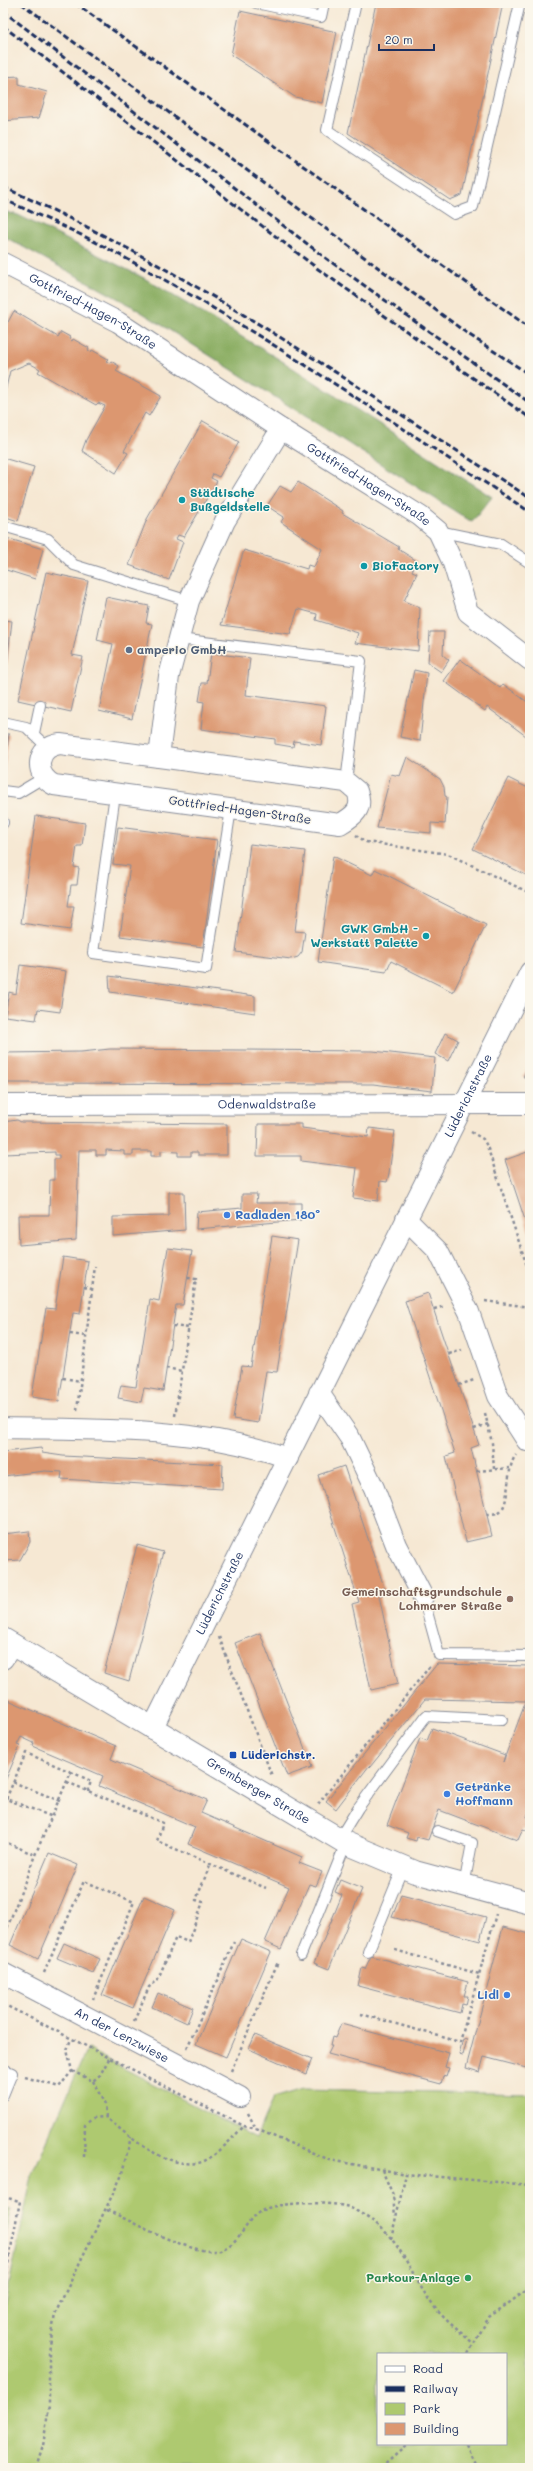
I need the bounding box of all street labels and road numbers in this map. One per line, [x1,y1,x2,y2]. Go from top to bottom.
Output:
street label: Gottfried-Hagen-Straße [27,269,160,352]
street label: Gottfried-Hagen-Straße [304,438,435,529]
street label: Gottfried-Hagen-Straße [168,791,312,827]
street label: Lüderichstraße [440,1051,495,1139]
street label: Odenwaldstraße [218,1095,316,1112]
street label: Lüderichstraße [191,1548,247,1637]
street label: Gremberger Straße [204,1753,314,1827]
street label: An der Lenzwiese [72,2003,172,2066]

